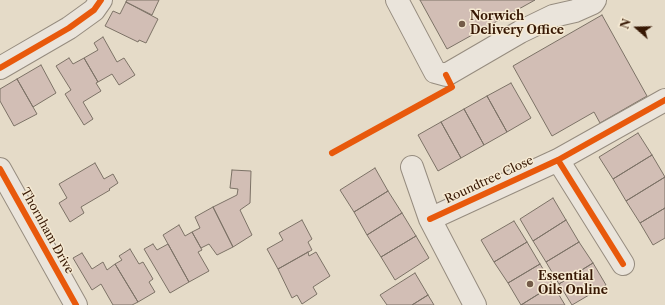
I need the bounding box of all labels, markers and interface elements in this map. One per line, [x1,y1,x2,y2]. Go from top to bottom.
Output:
north arrow [617,8,657,48]
place label: Norwich Delivery Office [470,10,564,38]
text: N [618,17,634,31]
marker: Norwich Delivery Office [457,19,467,29]
street label: Roundtree Close [442,153,536,207]
street label: Thornham Drive [17,186,77,276]
place label: Essential Oils Online [538,270,608,298]
marker: Essential Oils Online [525,279,535,289]

